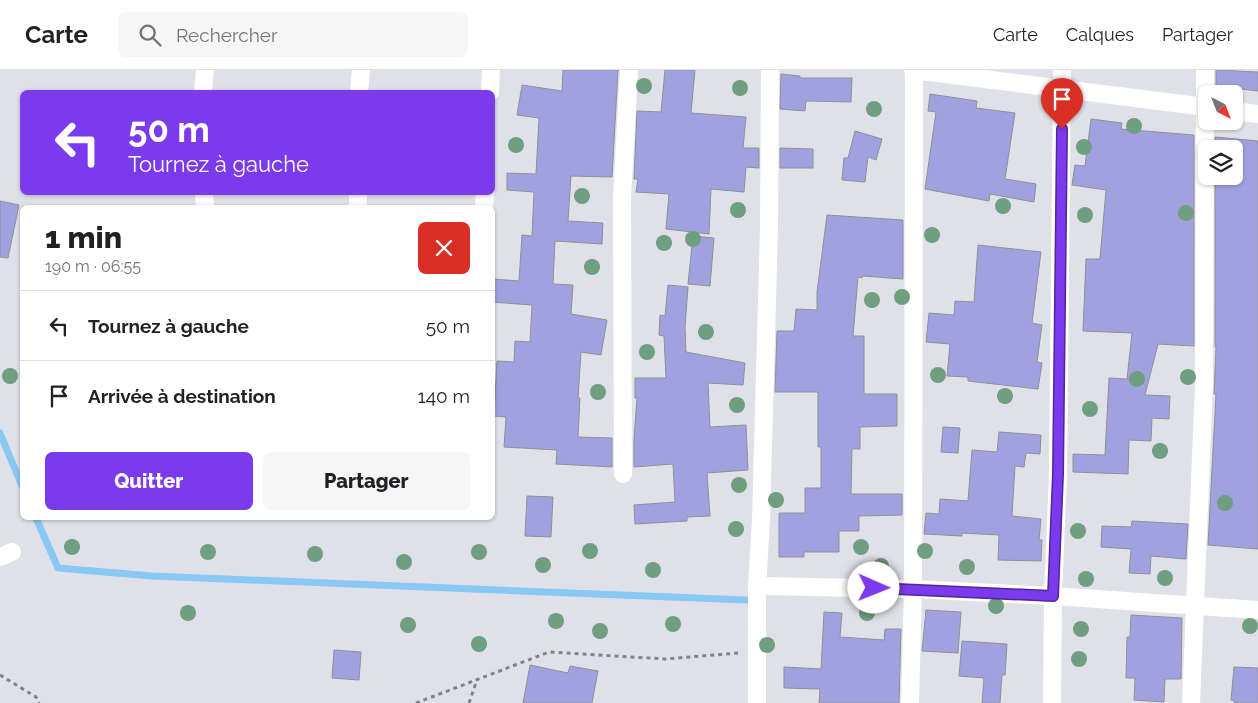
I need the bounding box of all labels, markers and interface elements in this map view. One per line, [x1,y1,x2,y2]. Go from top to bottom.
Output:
search box [118,12,468,57]
text: Carte [25,20,88,49]
icon: search [136,21,164,49]
text: Rechercher [176,24,278,46]
text: Carte [993,24,1038,45]
text: Calques [1066,24,1134,45]
text: Partager [1162,24,1233,45]
pin [1041,78,1083,129]
icon: arrive [1048,85,1076,113]
north arrow [1198,85,1242,130]
map controls [1198,85,1243,185]
text: 50 m [128,109,210,150]
icon: left [45,110,110,175]
button: layers [1198,140,1243,185]
text: Tournez à gauche [128,151,309,177]
text: 1 min [45,220,122,255]
button: close [418,222,470,274]
text: 190 m · 06:55 [45,257,141,276]
icon: left [45,312,73,340]
text: Tournez à gauche [88,315,249,337]
text: 50 m [426,315,470,337]
icon: arrive [45,382,73,410]
text: Arrivée à destination [88,385,276,407]
text: 140 m [418,385,470,407]
button: Quitter [45,452,253,510]
button: Partager [263,452,470,510]
position arrow [847,561,899,613]

